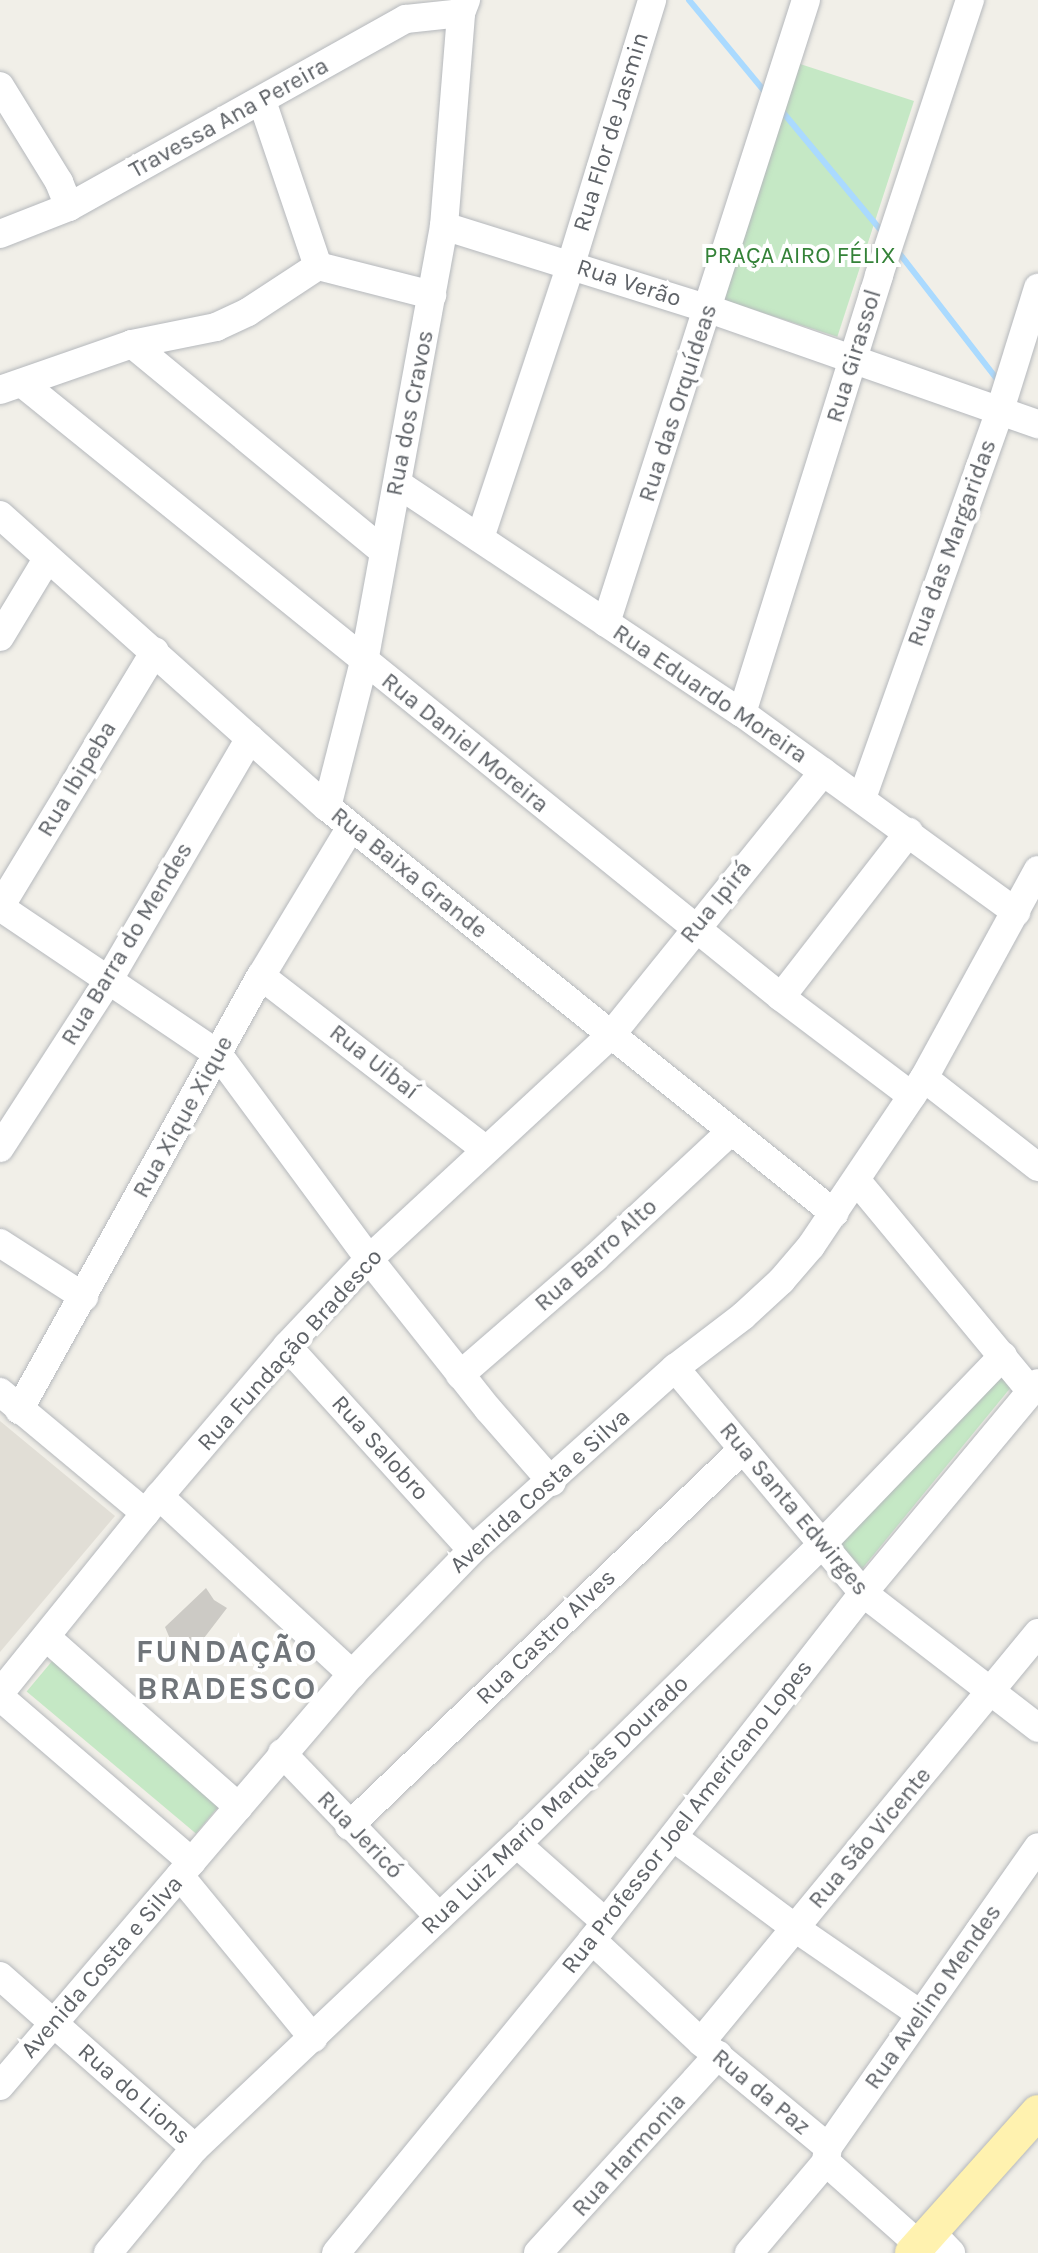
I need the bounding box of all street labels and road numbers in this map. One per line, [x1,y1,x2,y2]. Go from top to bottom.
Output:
street label: Rua Flor de Jasmin [567,29,655,235]
street label: Travessa Ana Pereira [124,51,334,185]
street label: Rua Verão [573,253,685,313]
street label: Rua Girassol [820,286,888,426]
street label: Rua das Orquídeas [632,301,724,505]
street label: Rua dos Cravos [380,328,440,498]
street label: Rua das Margaridas [901,435,1003,651]
street label: Rua Eduardo Moreira [607,618,813,770]
street label: Rua Daniel Moreira [375,667,555,819]
street label: Rua Ibipeba [31,716,123,842]
street label: Rua Baixa Grande [325,801,493,945]
street label: Rua Barra do Mendes [55,837,199,1051]
street label: Rua Ipirá [674,855,758,949]
street label: Rua Uibaí [324,1018,424,1106]
street label: Rua Xique Xique [127,1031,239,1203]
street label: Rua Barro Alto [529,1192,663,1318]
street label: Rua Fundação Bradesco [191,1243,389,1457]
street label: Rua Salobro [325,1389,435,1507]
street label: Avenida Costa e Silva [444,1403,636,1579]
street label: Rua Santa Edwirges [713,1417,875,1601]
street label: Rua Castro Alves [470,1563,622,1711]
street label: Rua Professor Joel Americano Lopes [555,1654,819,1980]
street label: Rua Luiz Mario Marquês Dourado [415,1669,695,1941]
street label: Rua São Vicente [802,1761,938,1915]
street label: Rua Jericó [311,1785,409,1885]
street label: Avenida Costa e Silva [15,1870,189,2064]
street label: Rua Avelino Mendes [858,1899,1008,2095]
street label: Rua do Lions [72,2037,196,2151]
street label: Rua da Paz [706,2043,816,2141]
street label: Rua Harmonia [566,2087,692,2223]

